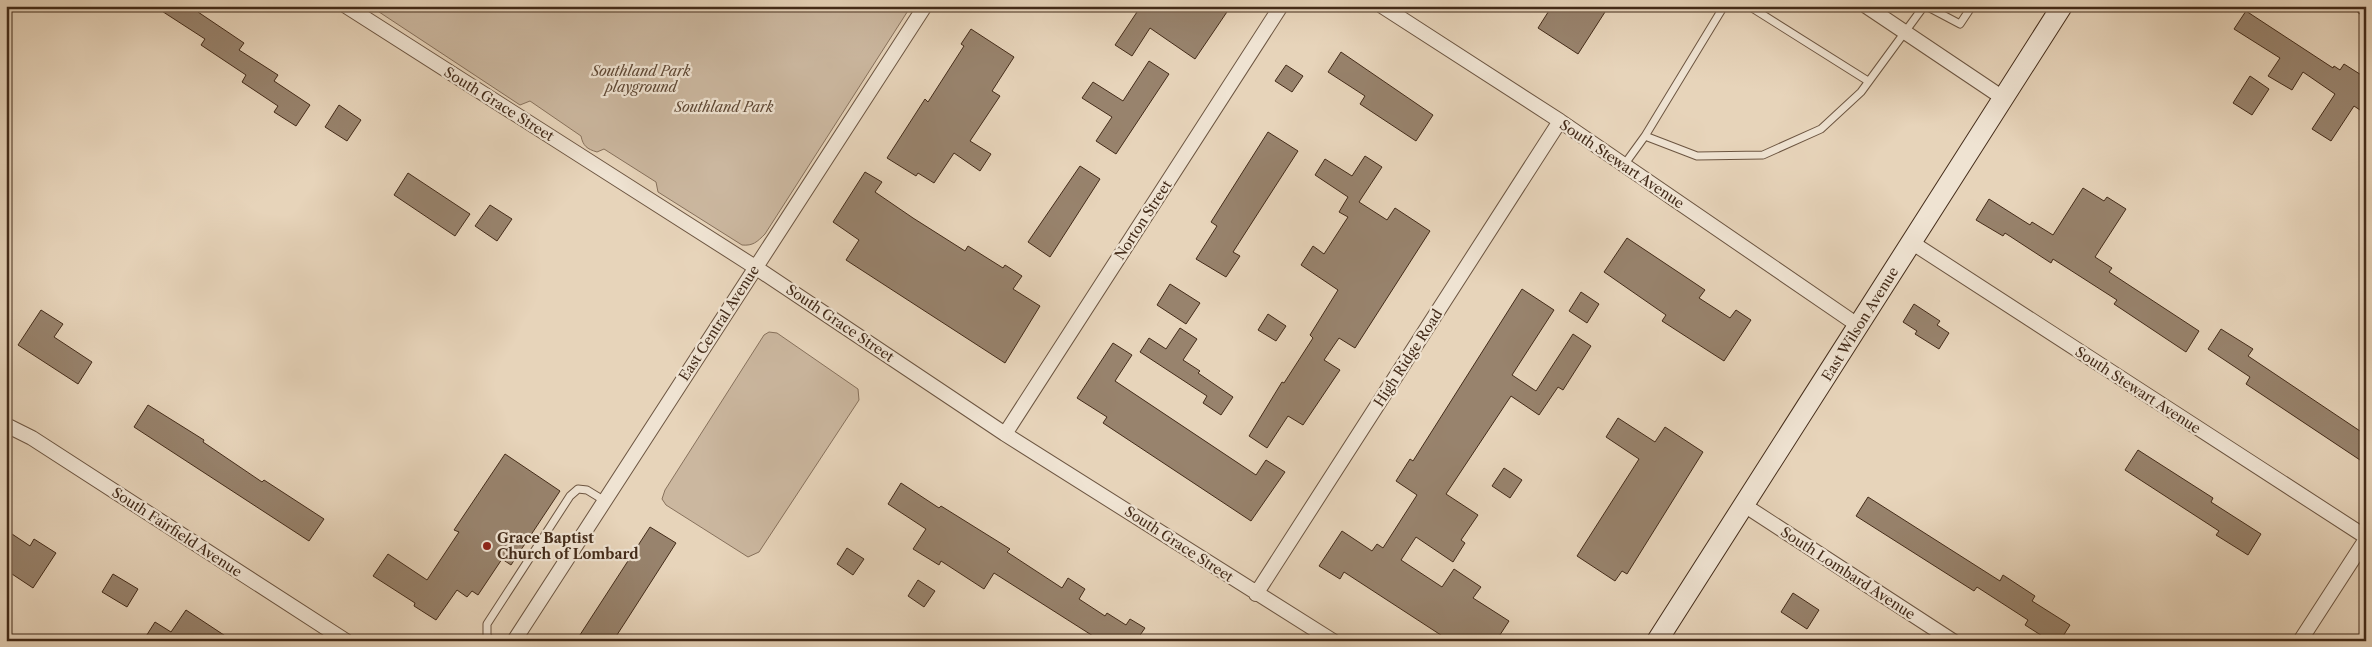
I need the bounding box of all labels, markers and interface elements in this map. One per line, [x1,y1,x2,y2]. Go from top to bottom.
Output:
park label: Southland Park playground [590,62,691,96]
street label: South Grace Street [441,63,557,145]
park label: Southland Park [673,98,774,116]
street label: South Stewart Avenue [1556,116,1688,212]
street label: Norton Street [1111,177,1175,263]
street label: East Central Avenue [675,262,763,384]
street label: East Wilson Avenue [1818,263,1903,384]
street label: South Grace Street [783,280,897,366]
street label: High Ridge Road [1370,305,1446,410]
street label: South Stewart Avenue [2072,343,2204,437]
street label: South Fairfield Avenue [109,483,246,581]
street label: South Grace Street [1121,502,1237,586]
street label: South Lombard Avenue [1777,523,1919,623]
place label: Grace Baptist Church of Lombard [497,529,639,563]
marker: Grace Baptist Church of Lombard [481,540,493,552]

